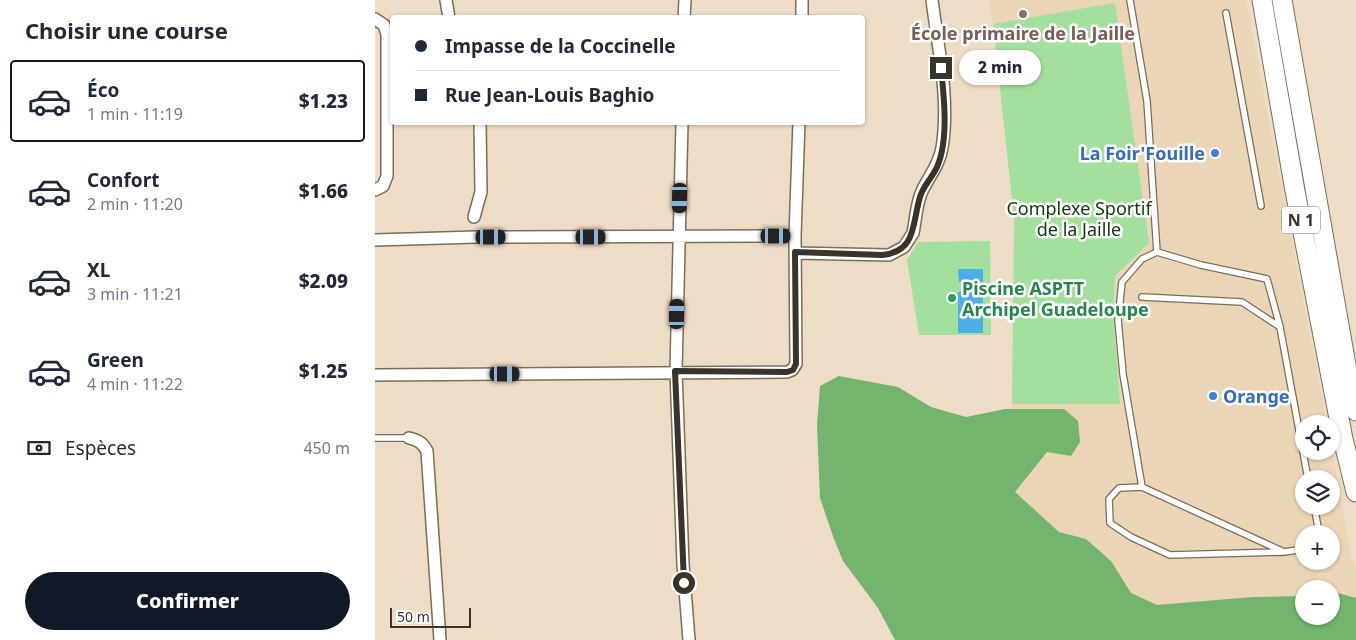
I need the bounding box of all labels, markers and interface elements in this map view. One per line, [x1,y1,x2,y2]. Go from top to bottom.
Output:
marker: École primaire de la Jaille [1017,8,1029,20]
text: Choisir une course [25,15,228,45]
place label: École primaire de la Jaille [911,21,1135,45]
text: Impasse de la Coccinelle [445,33,676,59]
callout: 2 min [959,50,1041,86]
text: 2 min [978,56,1022,78]
route end [930,57,952,79]
text: Éco [87,77,119,103]
icon: car [27,79,72,124]
text: Rue Jean-Louis Baghio [445,82,654,108]
text: $1.23 [299,88,348,114]
text: 1 min · 11:19 [87,103,183,125]
place label: La Foir'Fouille [1080,141,1205,165]
marker: La Foir'Fouille [1209,147,1221,159]
text: Confort [87,167,159,193]
icon: car [27,169,72,214]
text: $1.66 [299,178,348,204]
car [672,183,687,213]
text: 2 min · 11:20 [87,193,183,215]
park label: Complexe Sportif de la Jaille [1006,196,1152,241]
road number: N 1 [1282,206,1320,234]
car [761,229,791,244]
car [476,230,506,245]
car [576,230,606,245]
text: XL [87,257,110,283]
icon: car [27,259,72,304]
text: $2.09 [299,268,348,294]
place label: Piscine ASPTT Archipel Guadeloupe [962,276,1149,321]
text: 3 min · 11:21 [87,283,183,305]
marker: Piscine ASPTT Archipel Guadeloupe [946,292,958,304]
car [669,299,684,329]
text: Green [87,347,144,373]
icon: car [27,349,72,394]
text: $1.25 [299,358,348,384]
car [490,367,520,382]
text: 4 min · 11:22 [87,373,183,395]
place label: Orange [1223,384,1290,408]
marker: Orange [1207,390,1219,402]
map controls [1295,415,1340,625]
button: locate [1295,415,1340,460]
icon: cash [25,434,53,462]
text: Espèces [65,435,136,461]
text: 450 m [303,437,350,459]
button: layers [1295,470,1340,515]
button: + [1295,525,1340,570]
button: Confirmer [25,572,350,630]
route start [673,572,695,594]
button: − [1295,580,1340,625]
scale bar [390,605,471,628]
text: 50 m [397,607,430,626]

